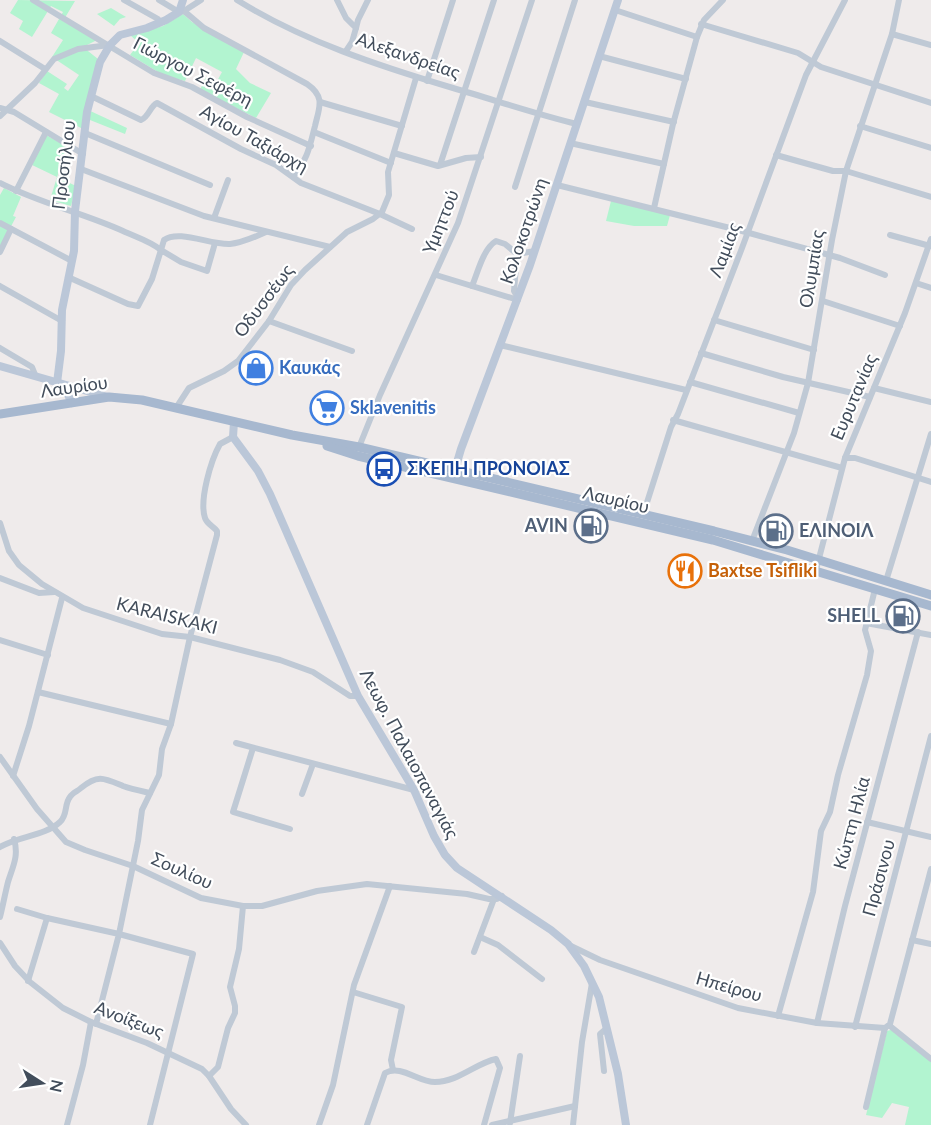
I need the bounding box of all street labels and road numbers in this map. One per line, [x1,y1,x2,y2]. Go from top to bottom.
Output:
street label: Αλεξανδρείας [354,27,464,83]
street label: Γιώργου Σεφέρη [130,32,257,111]
street label: Αγίου Ταξιάρχη [197,99,312,177]
street label: Προσήλιου [47,119,79,211]
street label: Κολοκοτρώνη [495,175,551,287]
street label: Υμηττού [417,186,463,257]
street label: Λαμίας [704,218,745,280]
street label: Ολυμπίας [794,228,828,309]
street label: Οδυσσέως [229,259,298,341]
street label: Ευρυτανίας [825,350,881,443]
street label: Λαυρίου [39,370,109,402]
street label: Λαυρίου [581,481,652,517]
street label: KARAISKAKI [114,592,220,638]
street label: Λεωφ. Παλαιοπαναγιάς [356,665,464,843]
street label: Κώττη Ηλία [828,774,874,872]
street label: Πράσινου [857,837,899,919]
street label: Σουλίου [148,847,216,893]
street label: Ηπείρου [694,966,765,1006]
street label: Ανοίξεως [92,996,168,1043]

